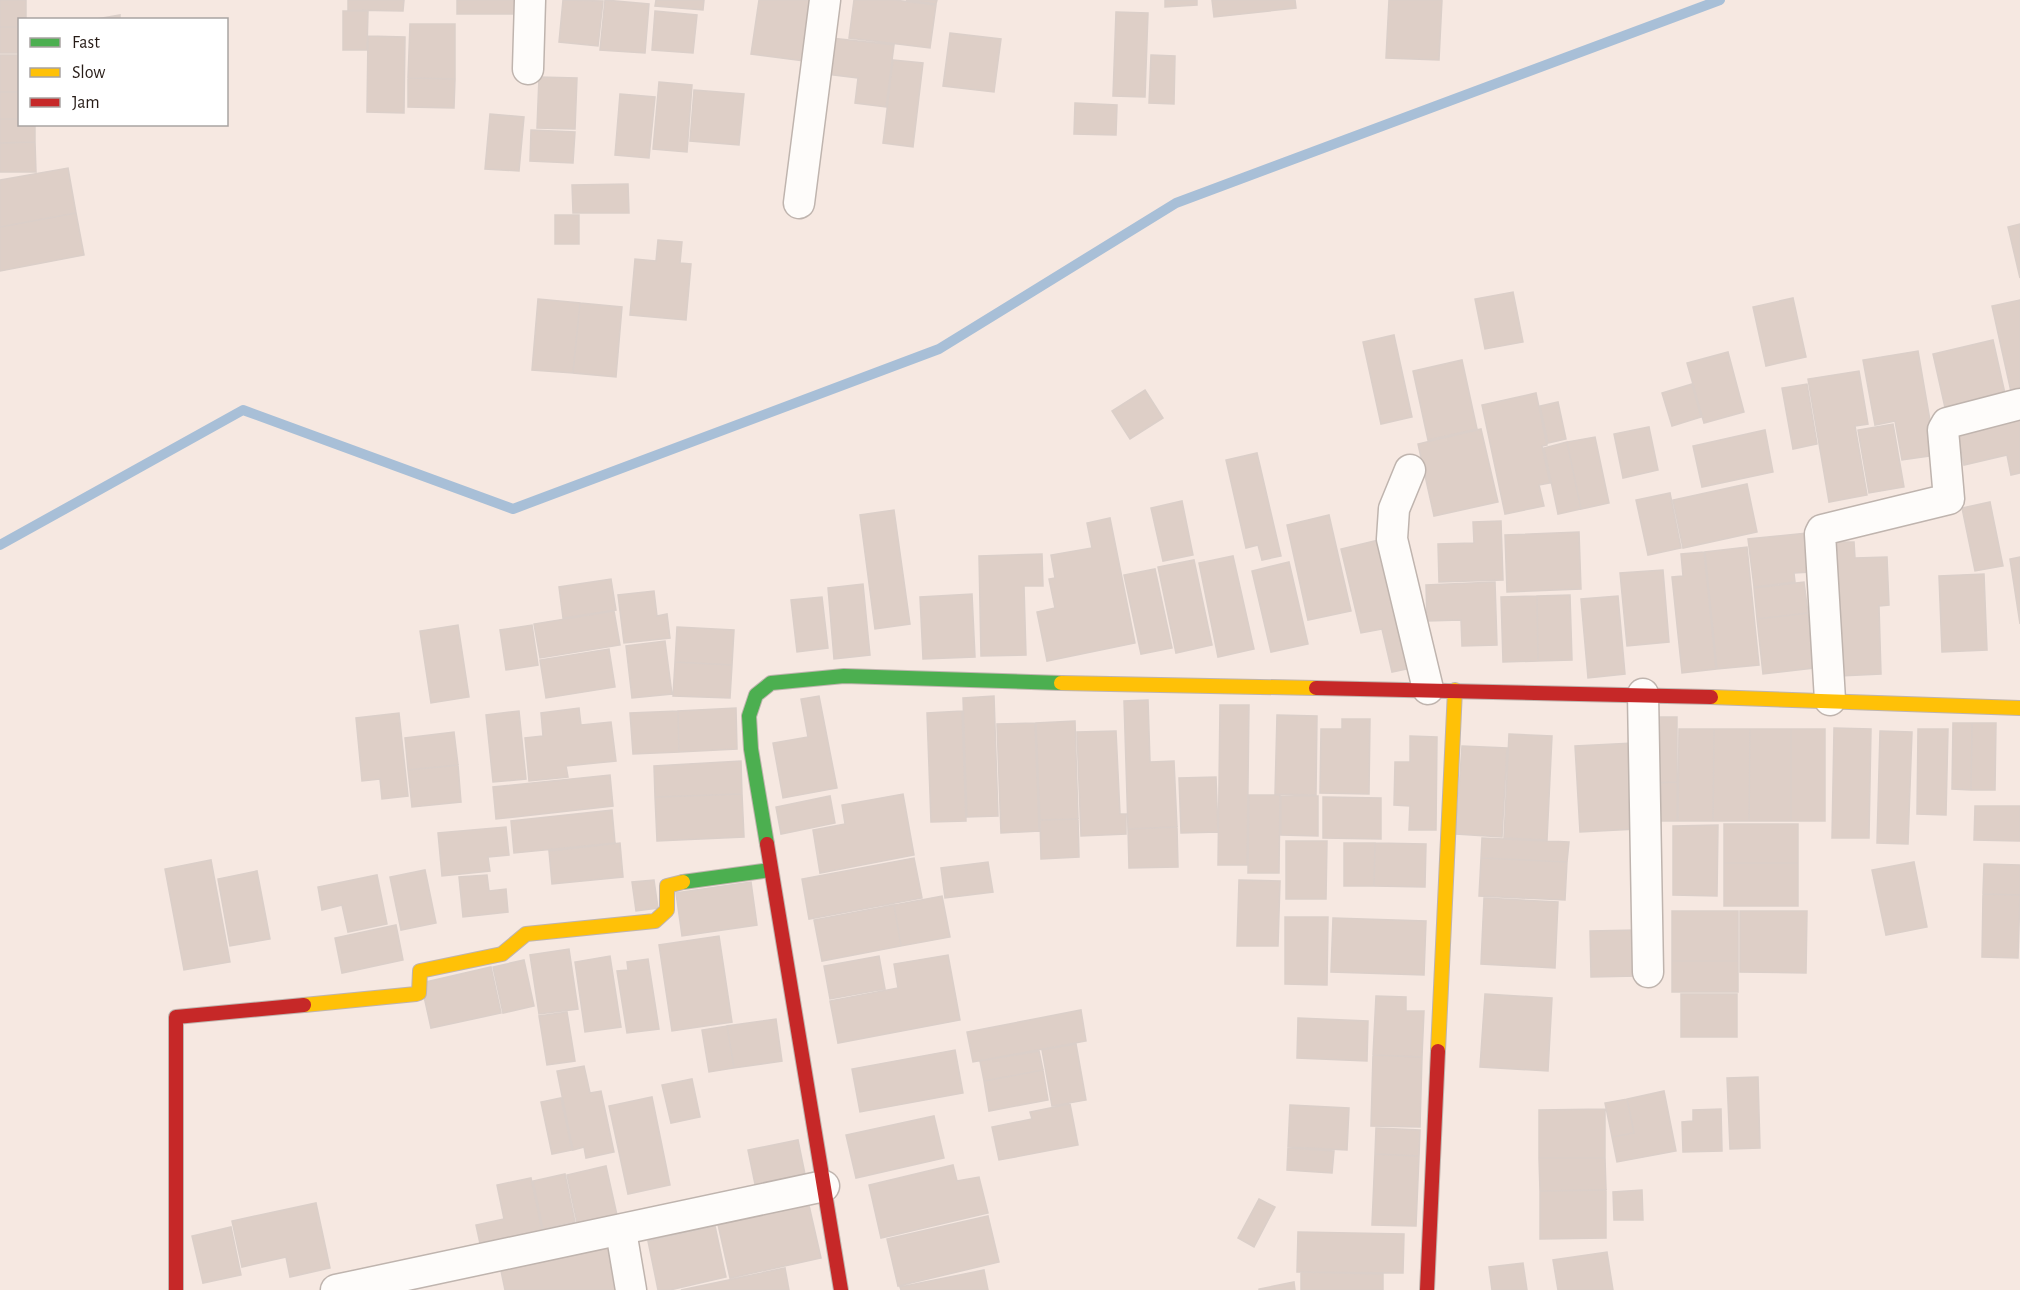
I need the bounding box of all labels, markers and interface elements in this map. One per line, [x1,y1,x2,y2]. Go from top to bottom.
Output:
legend [18,18,228,126]
text: Fast [72,34,100,52]
text: Slow [72,64,105,82]
text: Jam [72,94,100,112]

